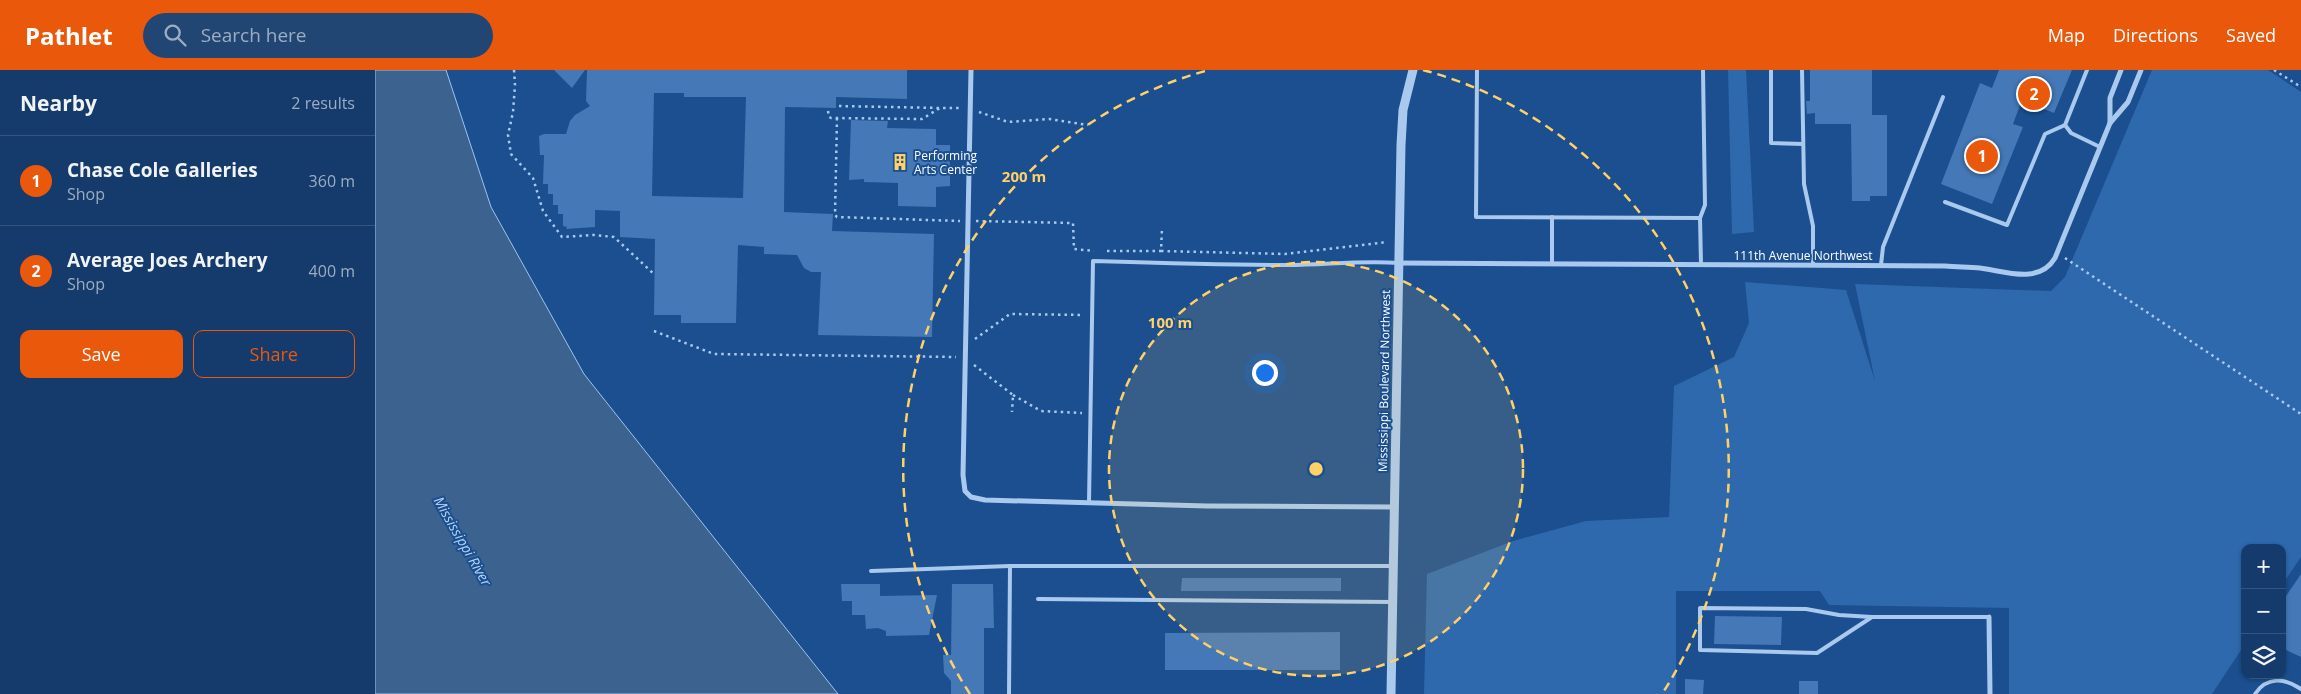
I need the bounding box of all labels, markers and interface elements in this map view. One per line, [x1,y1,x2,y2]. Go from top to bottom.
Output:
search box [143,13,493,58]
text: Pathlet [25,19,113,52]
icon: search [161,21,189,49]
text: Search here [201,22,307,48]
text: Map [2048,23,2085,47]
text: Directions [2113,23,2198,47]
text: Saved [2226,23,2276,47]
pin: 2 [2018,75,2050,113]
text: Nearby [20,89,97,117]
text: 2 results [291,92,355,114]
pin: 1 [1966,137,1998,175]
place label: Performing Arts Center [914,147,978,178]
building icon: Performing Arts Center [890,152,910,172]
text: Chase Cole Galleries [67,157,258,183]
text: 200 m [1002,166,1046,186]
text: 1 [31,170,41,192]
text: 360 m [309,170,355,192]
text: Shop [67,183,105,205]
text: Average Joes Archery [67,247,267,273]
street label: 111th Avenue Northwest [1733,247,1873,264]
text: 2 [31,260,41,282]
text: 400 m [309,260,355,282]
text: Shop [67,273,105,295]
street label: Mississippi Boulevard Northwest [1374,290,1394,472]
text: 100 m [1148,312,1192,332]
button: Save [20,330,183,378]
button: Share [193,330,355,378]
your location [1252,360,1278,386]
centre of rings [1307,460,1325,478]
water label: Mississippi River [430,493,497,590]
map controls [2241,544,2286,679]
button: + [2241,544,2286,589]
button: − [2241,589,2286,634]
button: layers [2241,634,2286,679]

